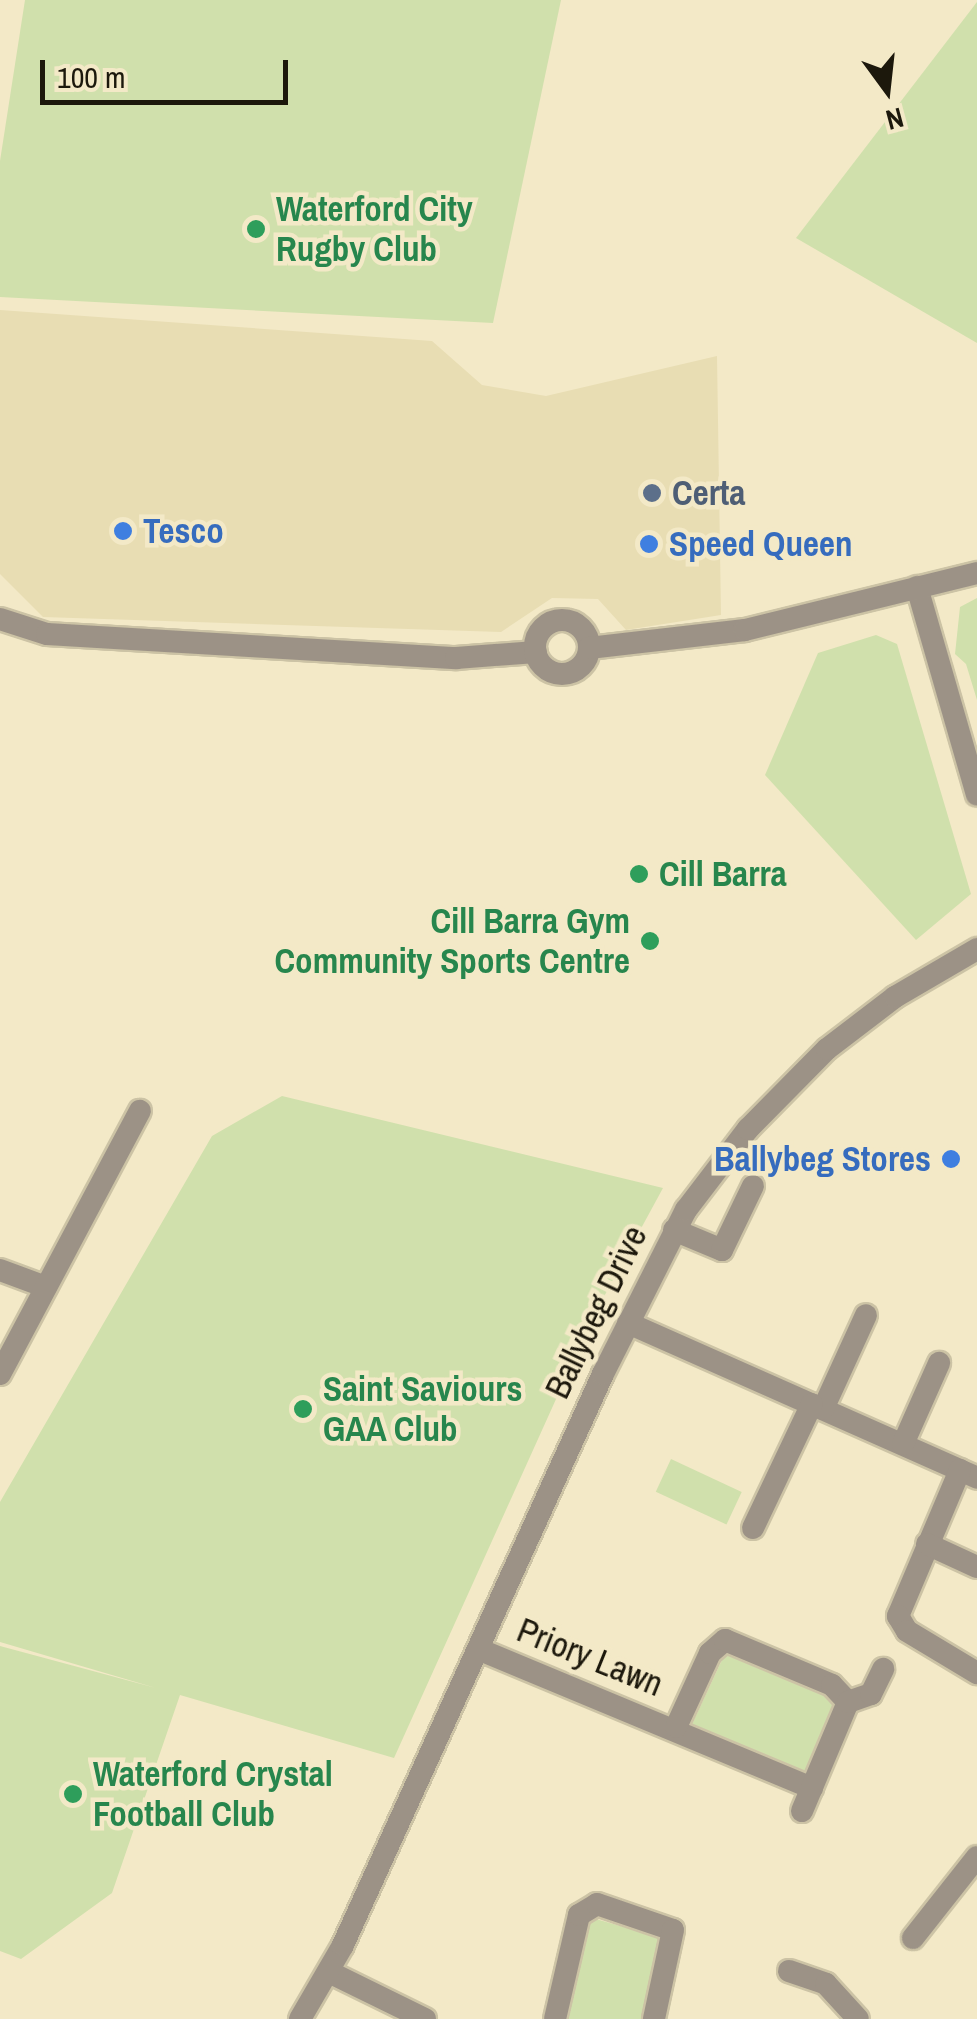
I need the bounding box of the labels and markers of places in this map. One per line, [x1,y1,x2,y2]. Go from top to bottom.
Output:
place label: Waterford City Rugby Club [276,188,473,270]
marker: Waterford City Rugby Club [245,218,267,240]
place label: Certa [672,472,745,514]
marker: Certa [641,482,663,504]
place label: Tesco [143,510,224,552]
marker: Tesco [112,520,134,542]
place label: Speed Queen [669,523,852,565]
marker: Speed Queen [638,533,660,555]
place label: Cill Barra [659,853,787,895]
marker: Cill Barra [628,863,650,885]
place label: Cill Barra Gym Community Sports Centre [274,900,630,982]
marker: Cill Barra Gym Community Sports Centre [639,930,661,952]
place label: Ballybeg Stores [714,1138,931,1180]
marker: Ballybeg Stores [940,1148,962,1170]
place label: Saint Saviours GAA Club [323,1368,522,1450]
marker: Saint Saviours GAA Club [292,1398,314,1420]
place label: Waterford Crystal Football Club [93,1753,333,1835]
marker: Waterford Crystal Football Club [62,1783,84,1805]

